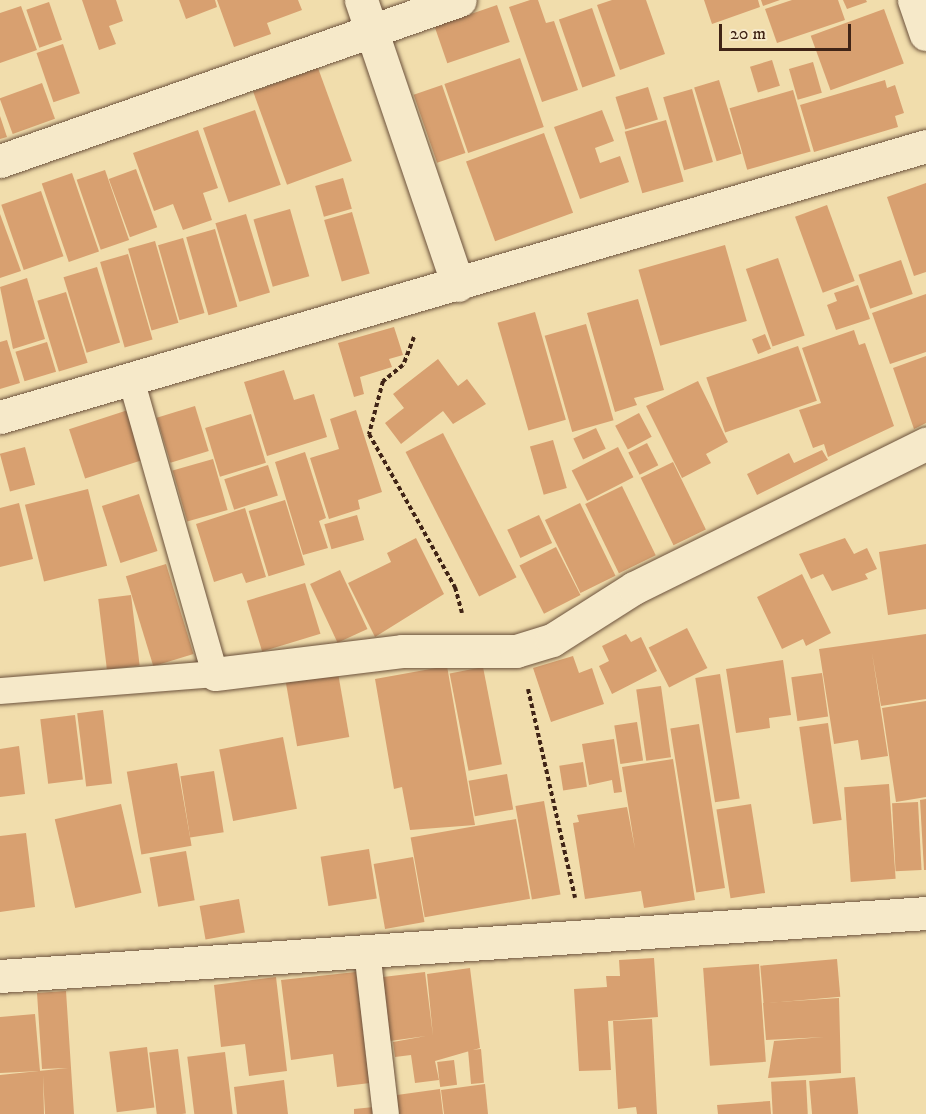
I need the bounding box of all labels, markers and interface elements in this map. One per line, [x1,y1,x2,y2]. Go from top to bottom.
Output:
scale bar [722,12,854,50]
text: 20 m [730,23,766,45]

